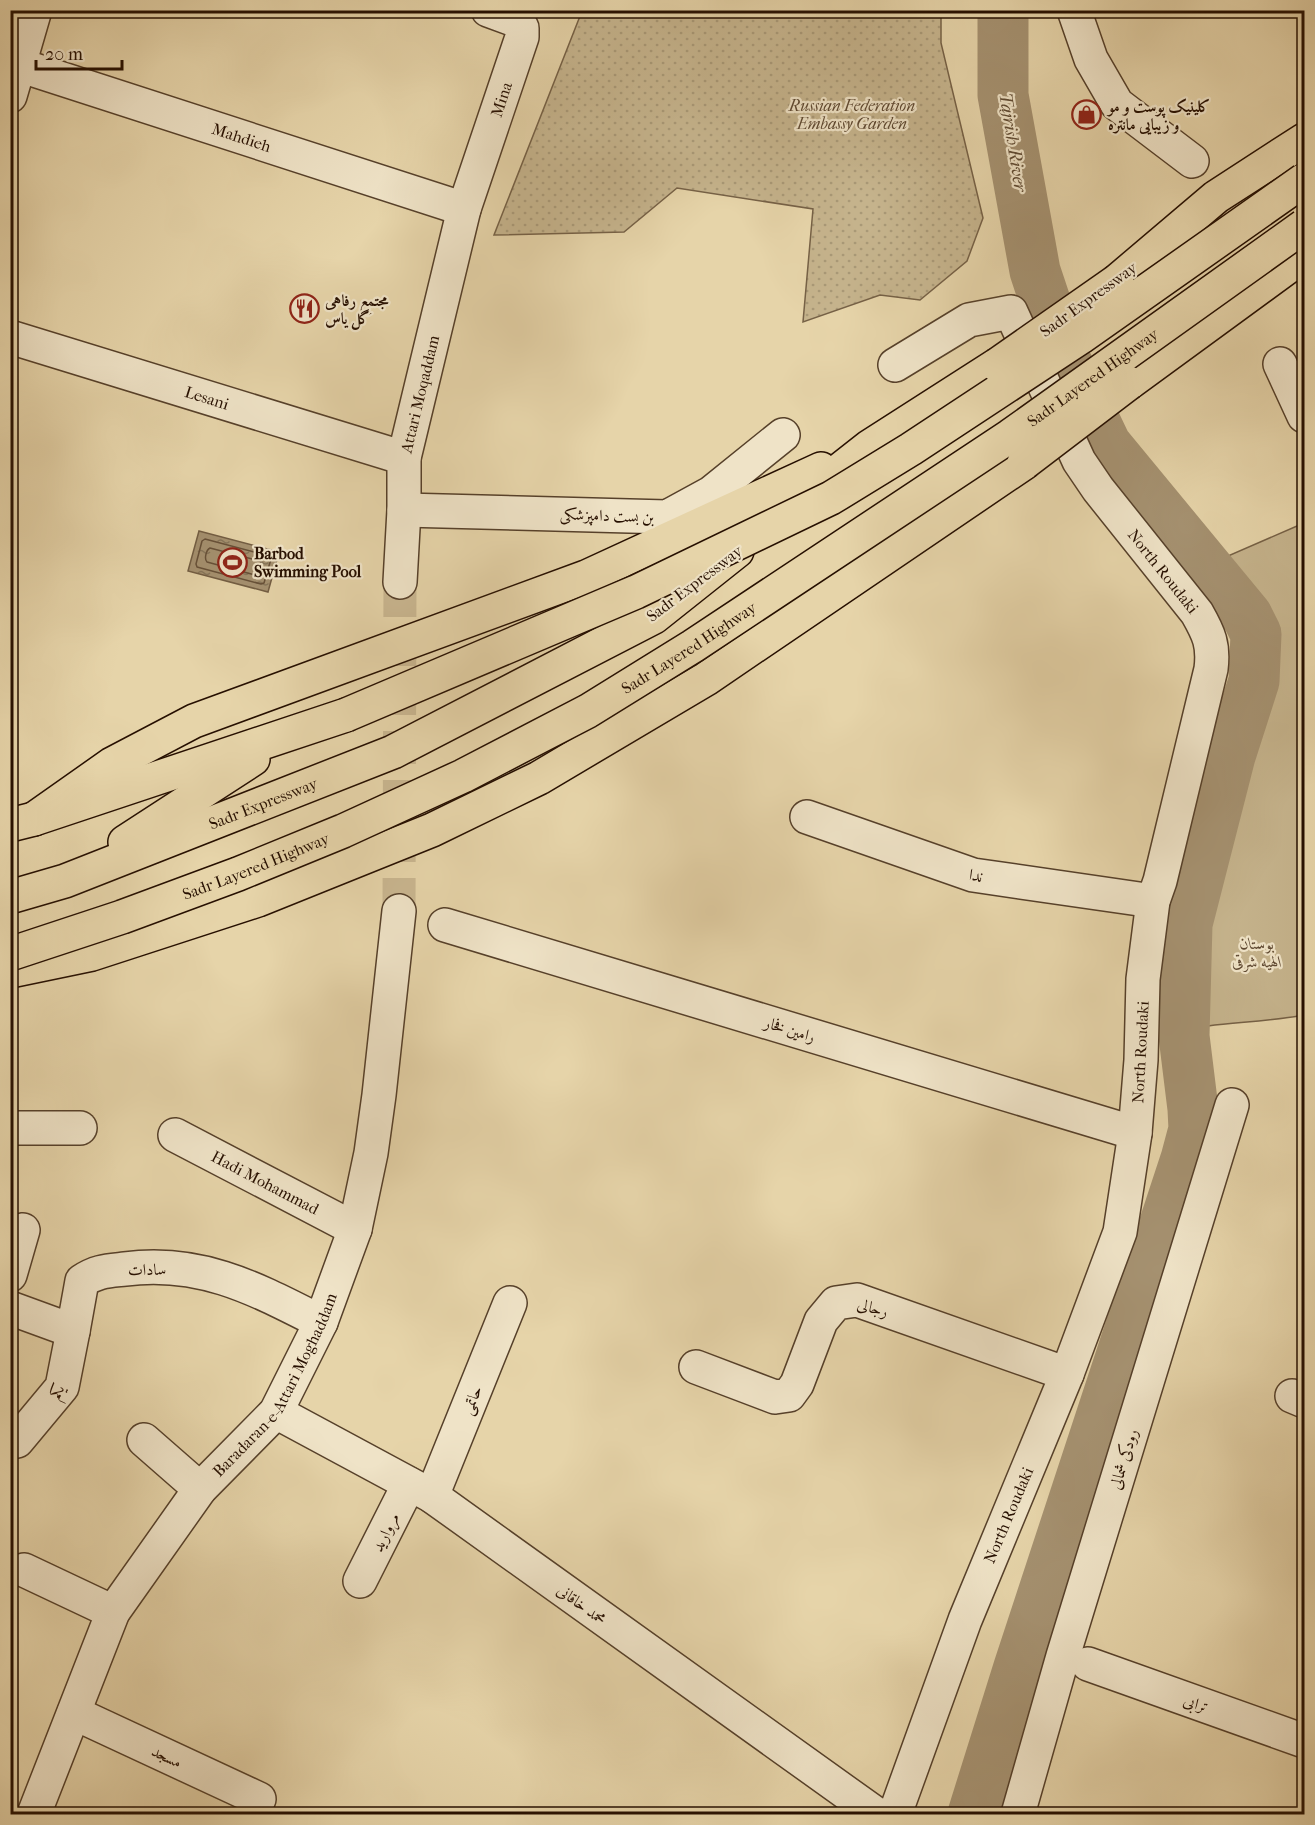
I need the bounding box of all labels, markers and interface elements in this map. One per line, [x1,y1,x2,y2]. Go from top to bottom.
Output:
scale bar [36,33,122,71]
text: 20 m [45,44,83,65]
street label: Mina [487,79,516,120]
water label: Tajrish River [994,91,1031,195]
park label: Russian Federation Embassy Garden [788,96,915,133]
place label: کلینیک پوست و مو و زیبایی مانتره [1106,97,1210,135]
shop icon: کلینیک پوست و مو و زیبایی مانتره [1071,99,1103,131]
street label: Mahdieh [209,119,274,156]
street label: Sadr Expressway [1036,258,1141,341]
place label: مجتمع رفاهی گل یاس [324,291,389,330]
restaurant icon: مجتمع رفاهی گل یاس [288,293,320,325]
street label: Sadr Layered Highway [1024,324,1162,431]
street label: Attari Moqaddam [396,333,443,456]
street label: Lesani [182,382,231,414]
street label: بن بست دامپزشکی [559,504,655,529]
street label: North Roudaki [1124,525,1203,618]
street label: Sadr Expressway [643,541,746,626]
place label: Barbod Swimming Pool [254,544,362,582]
sports icon: Barbod Swimming Pool [217,546,249,578]
street label: Sadr Layered Highway [618,598,760,698]
street label: Sadr Expressway [206,774,321,834]
street label: Sadr Layered Highway [180,829,332,904]
street label: ندا [967,865,985,886]
park label: بوستان الهیه شرقی [1232,934,1282,972]
street label: North Roudaki [1128,1000,1153,1104]
street label: رامین فخار [760,1012,818,1046]
street label: Hadi Mohammad [208,1147,322,1219]
street label: سادات [128,1260,166,1279]
street label: Baradaran-e-Attari Moghaddam [209,1290,341,1481]
street label: رجالی [855,1294,890,1321]
street label: یکم [45,1379,74,1406]
street label: حاتمی [457,1383,488,1418]
street label: رودکی شمالی [1104,1426,1142,1492]
street label: North Roudaki [980,1464,1037,1566]
street label: مروارید [368,1510,405,1556]
street label: محمد خاقانی [553,1580,610,1629]
street label: ترابی [1180,1690,1211,1718]
street label: مسجد [149,1741,185,1772]

